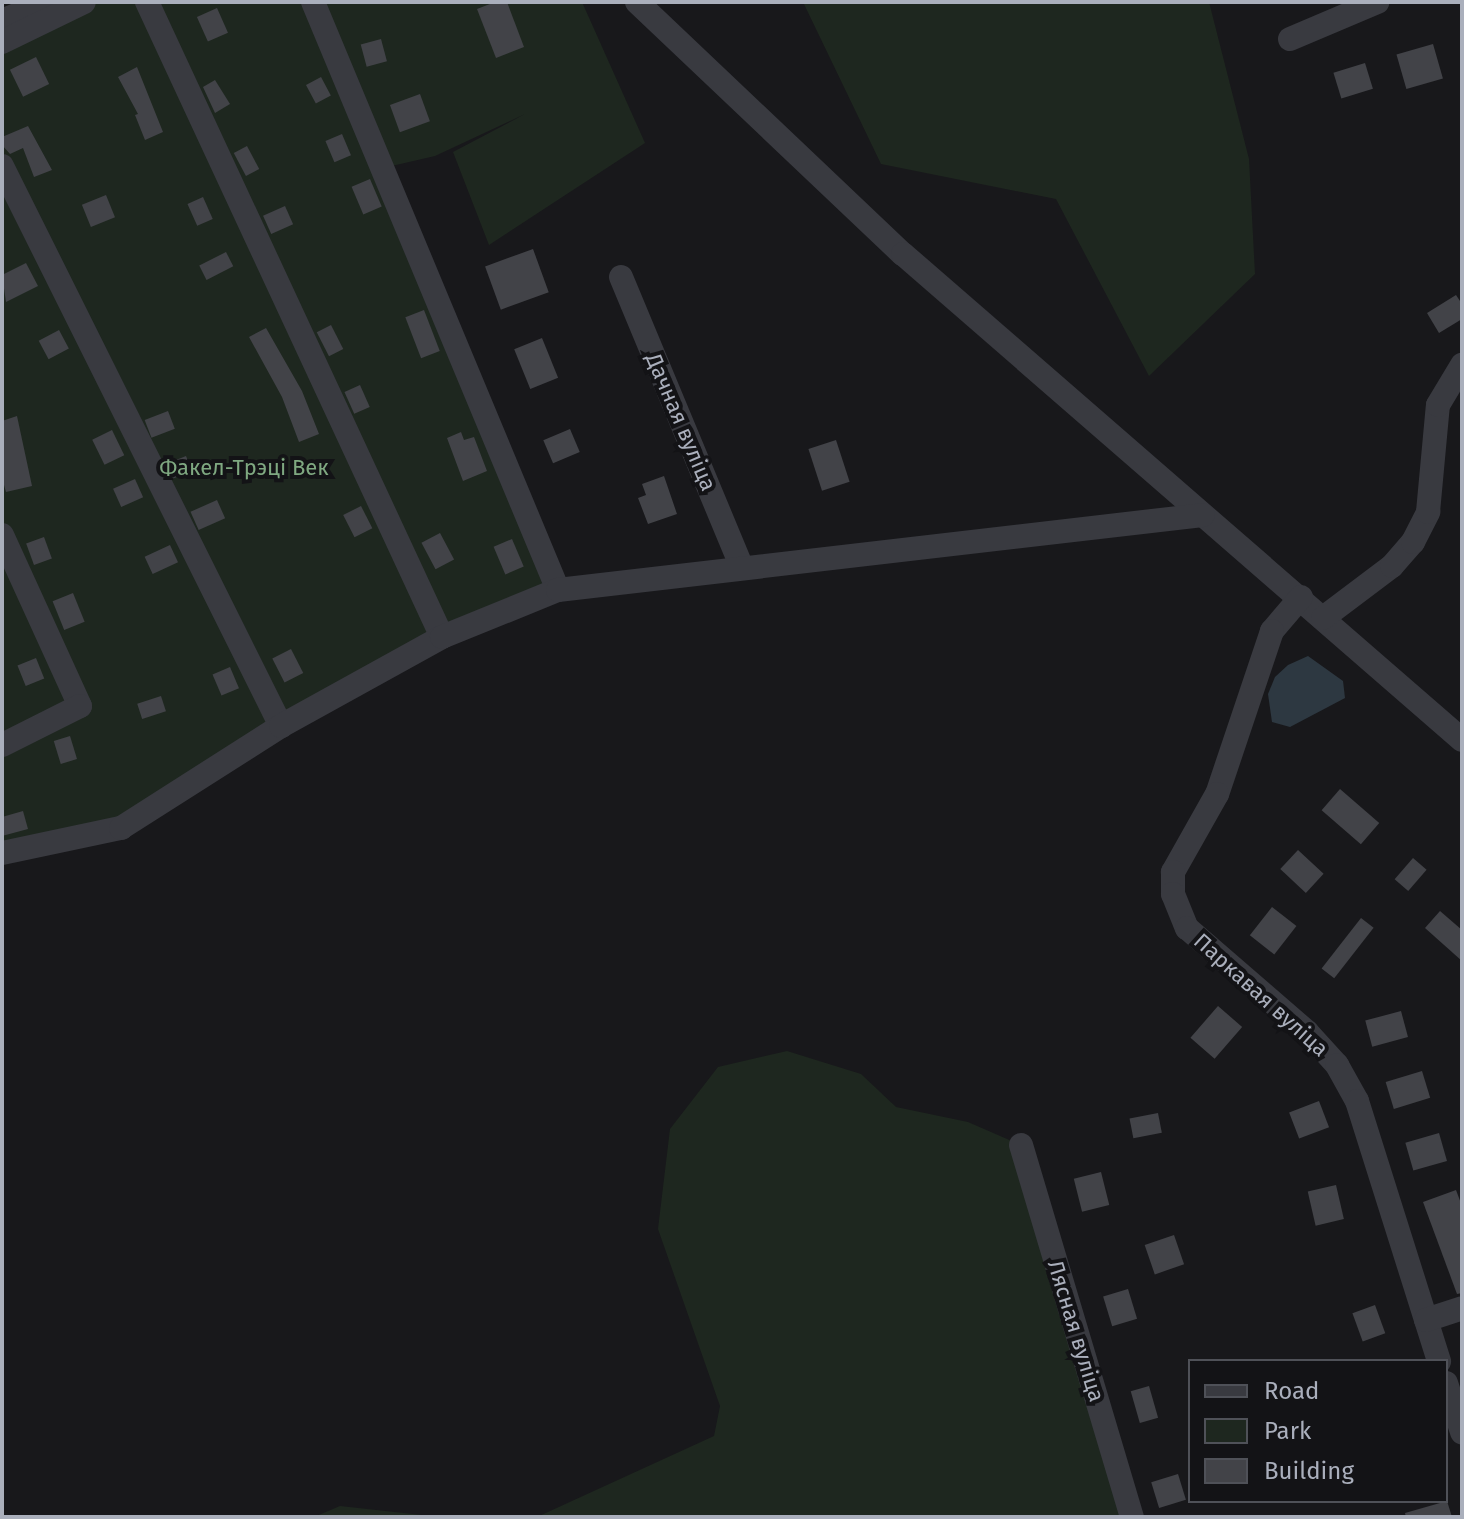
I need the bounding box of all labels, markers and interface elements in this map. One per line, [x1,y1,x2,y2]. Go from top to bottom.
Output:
street label: Дачная вуліца [640,349,722,495]
park label: Факел-Трэці Век [159,455,329,481]
street label: Паркавая вуліца [1188,928,1334,1062]
street label: Лясная вуліца [1042,1257,1110,1405]
legend [1188,1359,1448,1503]
text: Road [1264,1377,1319,1405]
text: Park [1264,1417,1311,1445]
text: Building [1264,1457,1354,1485]

